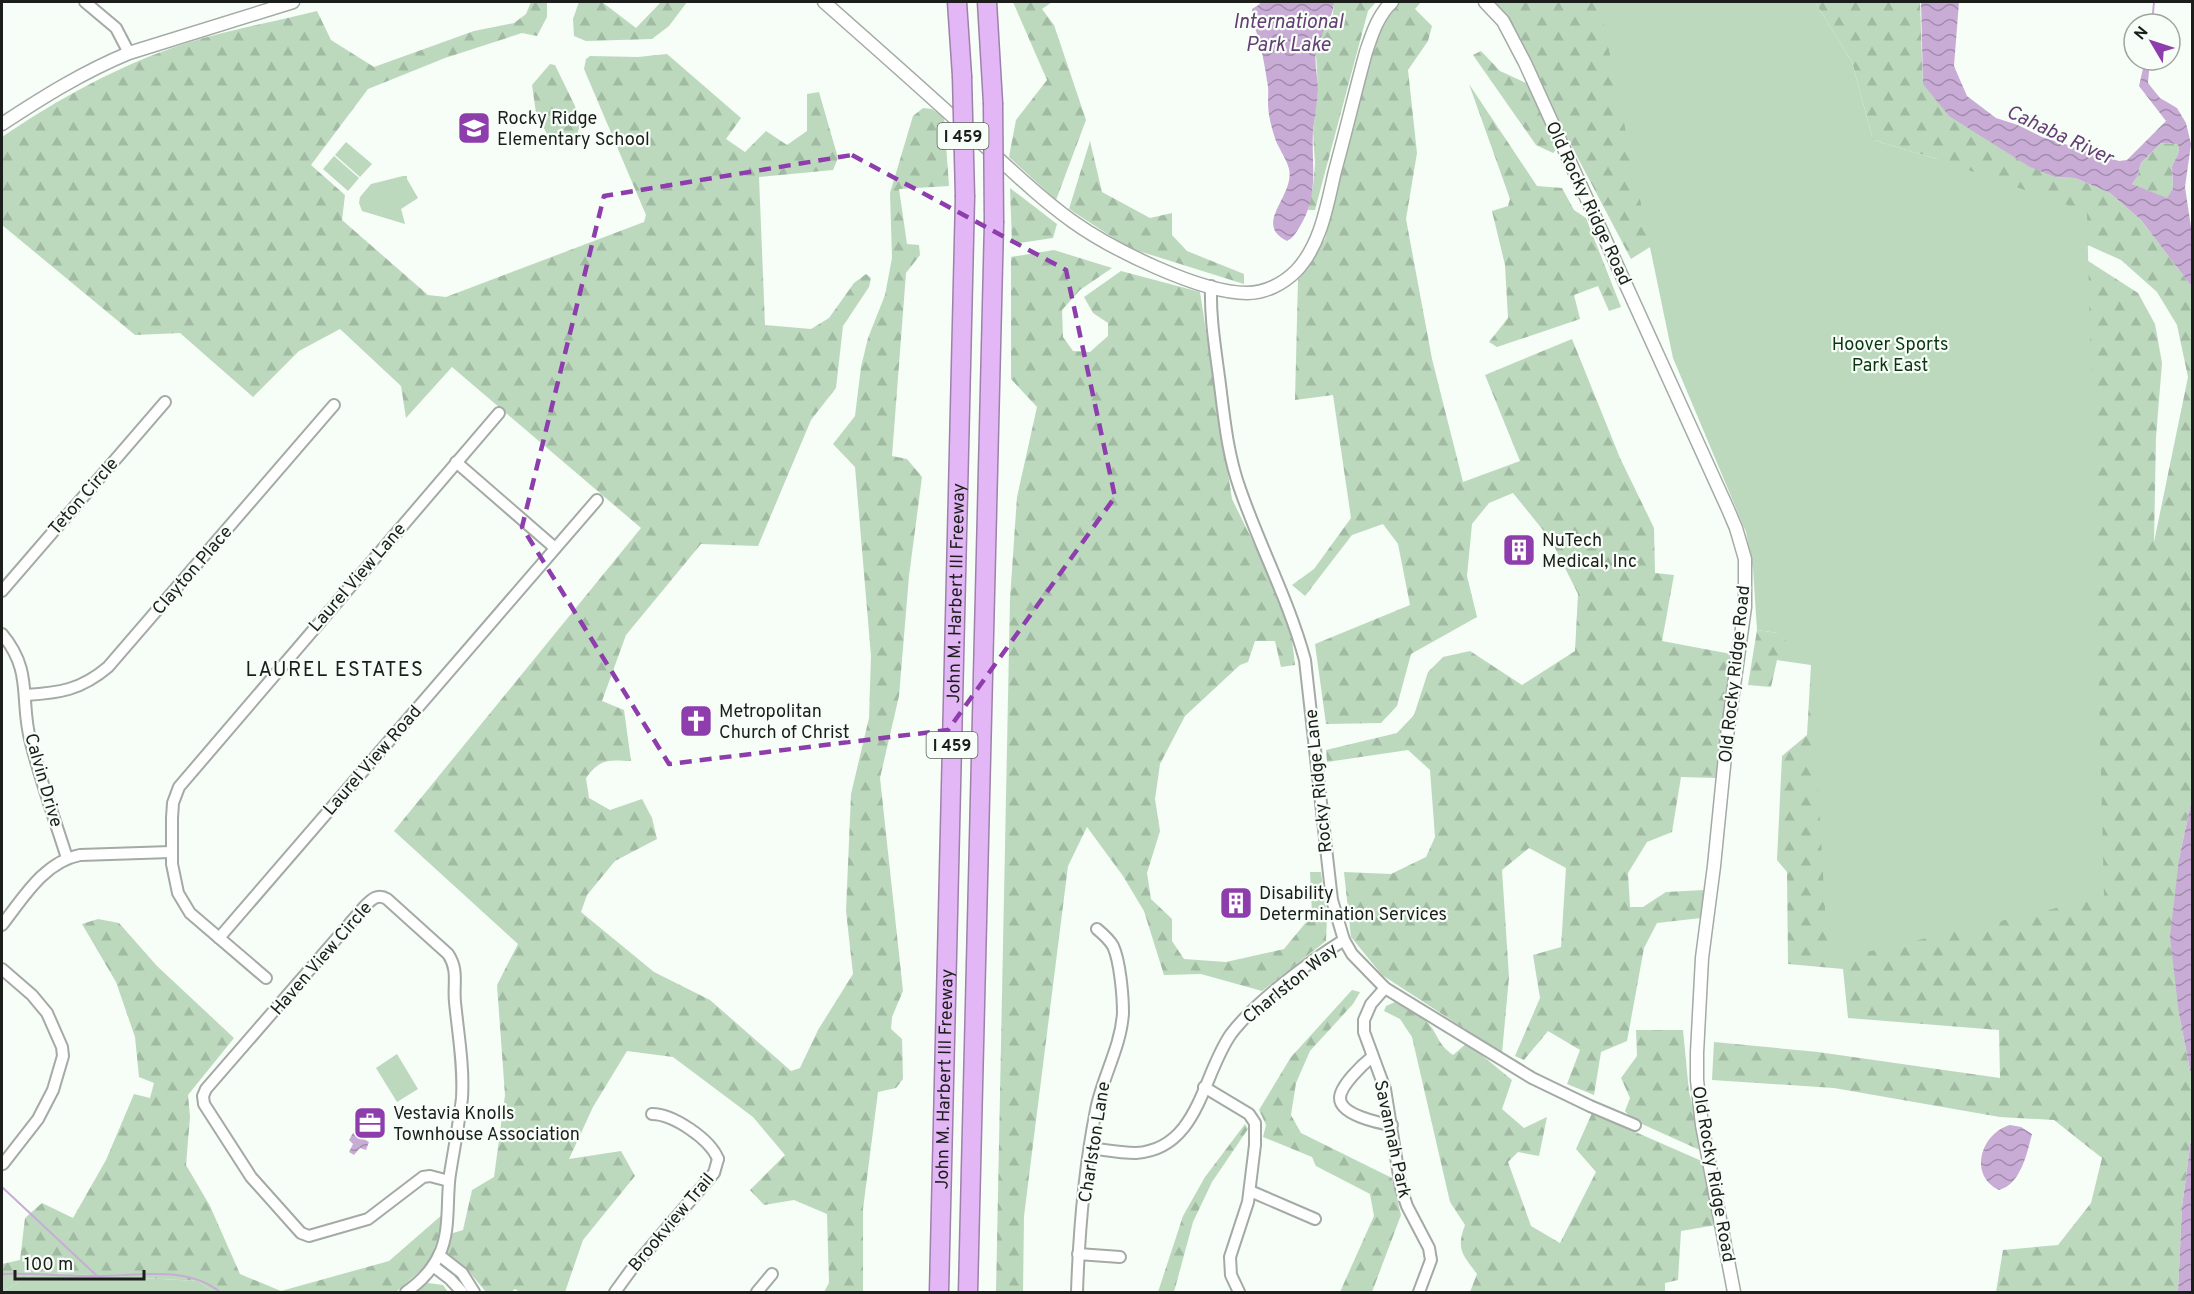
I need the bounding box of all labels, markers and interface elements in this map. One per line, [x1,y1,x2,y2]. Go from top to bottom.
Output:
water label: International Park Lake [1233,10,1344,59]
north arrow [2122,12,2182,72]
text: N [2131,23,2153,45]
water label: Cahaba River [2002,100,2118,172]
place label: Rocky Ridge Elementary School [497,108,650,152]
school or university icon: Rocky Ridge Elementary School [456,110,492,146]
street label: Old Rocky Ridge Road [1540,118,1636,289]
road number: I 459 [938,123,988,149]
park label: Hoover Sports Park East [1832,334,1948,378]
street label: Teton Circle [44,453,124,541]
street label: John M. Harbert III Freeway [943,483,971,704]
street label: Laurel View Lane [305,519,412,637]
street label: Clayton Place [148,522,238,620]
place label: NuTech Medical, Inc [1542,530,1637,574]
building icon: NuTech Medical, Inc [1501,532,1537,568]
street label: Old Rocky Ridge Road [1715,584,1756,764]
district label: LAUREL ESTATES [245,658,425,684]
street label: Laurel View Road [319,701,427,821]
place label: Metropolitan Church of Christ [719,701,850,745]
church icon: Metropolitan Church of Christ [678,703,714,739]
street label: Rocky Ridge Lane [1301,708,1338,854]
street label: Calvin Drive [18,731,67,830]
road number: I 459 [926,732,978,758]
place label: Disability Determination Services [1259,883,1447,927]
building icon: Disability Determination Services [1218,885,1254,921]
street label: Haven View Circle [266,897,378,1021]
street label: Charlston Way [1239,939,1343,1030]
street label: John M. Harbert III Freeway [931,969,960,1190]
street label: Savannah Park [1368,1078,1415,1201]
street label: Charlston Lane [1075,1080,1116,1204]
street label: Old Rocky Ridge Road [1686,1084,1739,1264]
place label: Vestavia Knolls Townhouse Association [393,1103,580,1147]
office icon: Vestavia Knolls Townhouse Association [352,1105,388,1141]
street label: Brookview Trail [624,1169,720,1277]
scale bar [15,1243,144,1281]
text: 100 m [24,1254,73,1277]

